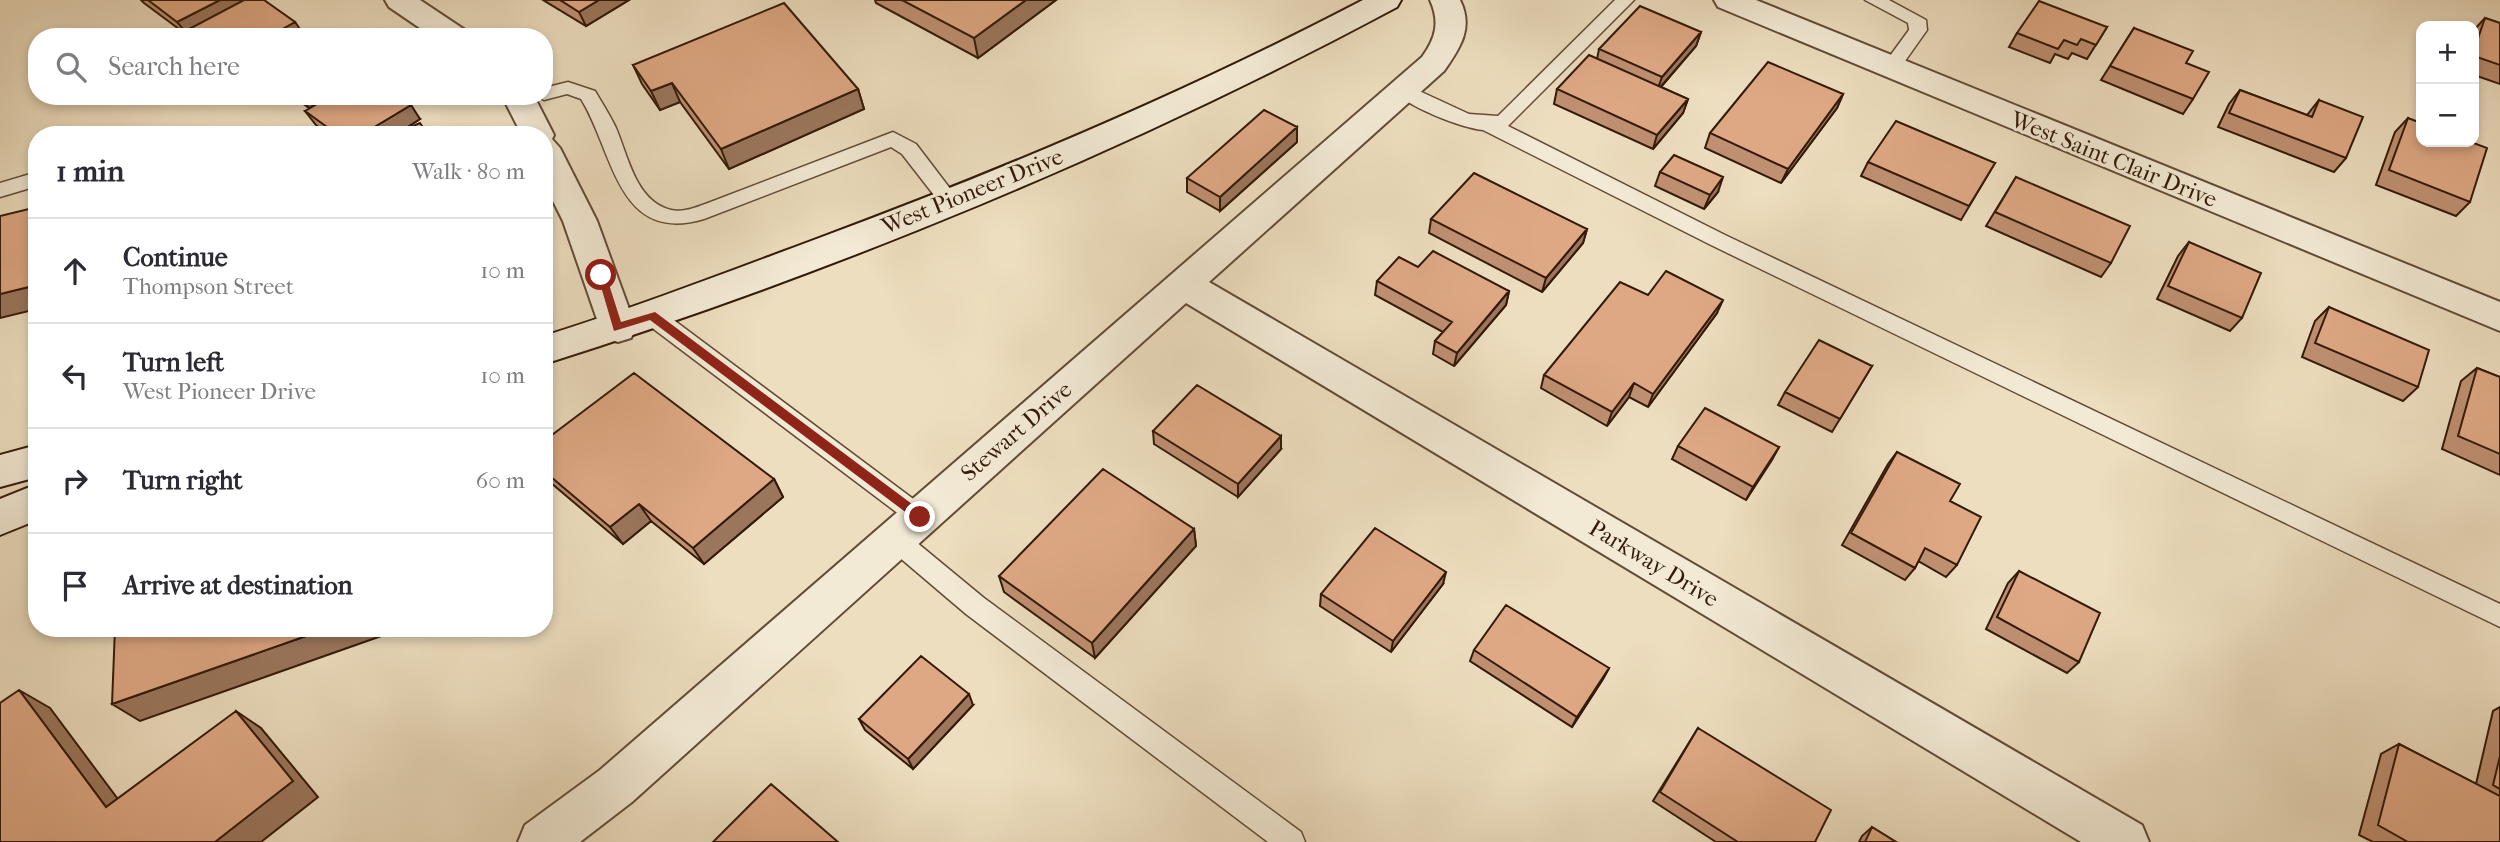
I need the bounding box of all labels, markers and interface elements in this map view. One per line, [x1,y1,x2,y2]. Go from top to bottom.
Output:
map controls [2416,21,2479,147]
button: + [2416,21,2479,84]
search box [28,28,553,105]
icon: search [52,48,90,86]
text: Search here [108,51,240,82]
button: − [2416,84,2479,147]
street label: West Saint Clair Drive [2006,105,2221,213]
street label: West Pioneer Drive [877,143,1067,240]
text: 1 min [56,154,124,189]
text: Walk · 80 m [412,158,525,185]
text: Continue [123,242,228,273]
icon: ahead [56,252,94,290]
text: 10 m [480,257,525,284]
route start [585,259,616,290]
text: Thompson Street [123,273,294,300]
text: Turn left [123,347,224,378]
icon: left [56,357,94,395]
text: 10 m [480,362,525,389]
street label: Stewart Drive [955,376,1077,487]
text: West Pioneer Drive [123,378,316,405]
icon: right [56,462,94,500]
text: Turn right [123,465,243,496]
text: 60 m [476,467,525,494]
route end [904,501,935,532]
street label: Parkway Drive [1584,514,1723,613]
icon: arrive [56,567,94,605]
text: Arrive at destination [123,570,353,601]

